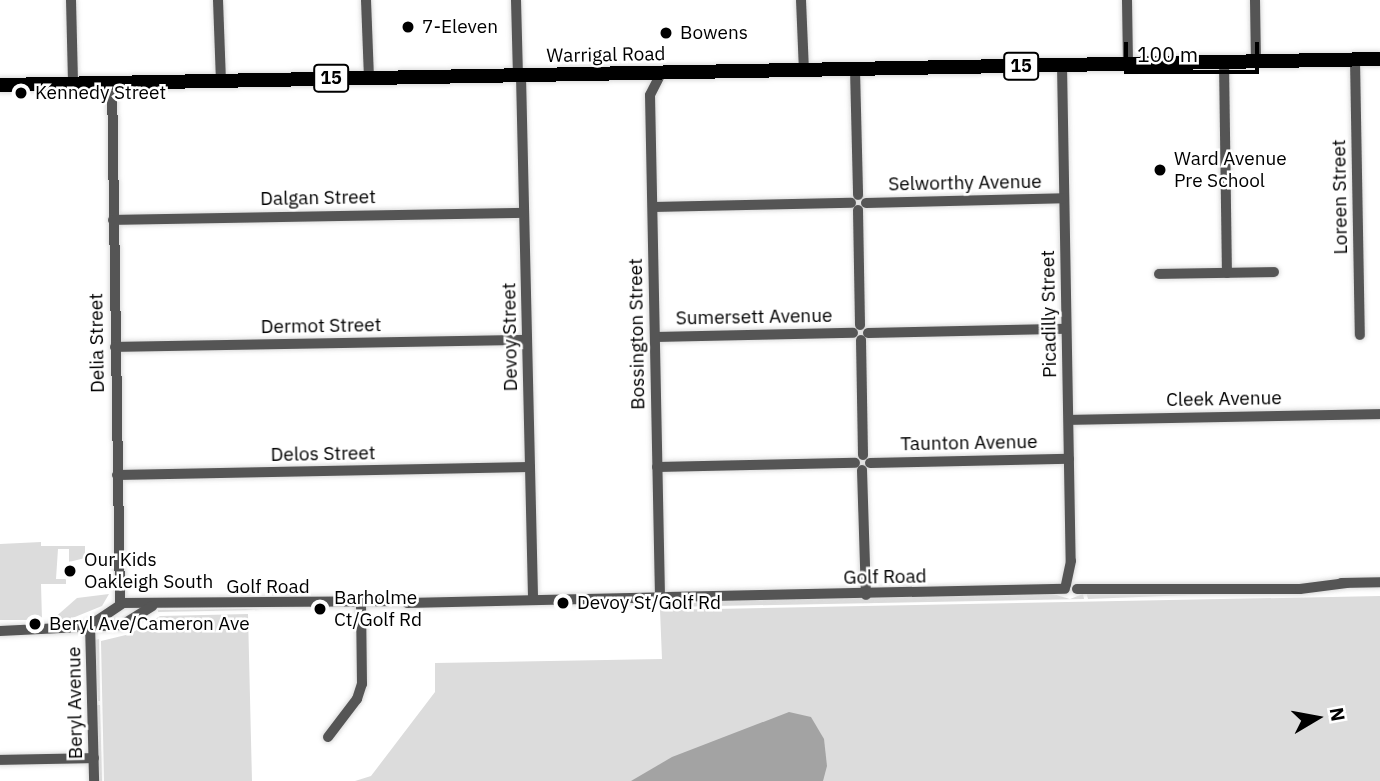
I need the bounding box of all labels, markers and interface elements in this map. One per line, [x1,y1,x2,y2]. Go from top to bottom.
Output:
place label: 7-Eleven [422,16,498,38]
marker: 7-Eleven [400,19,416,35]
place label: Bowens [680,22,748,44]
marker: Bowens [658,25,674,41]
scale bar [1128,28,1263,72]
text: 100 m [1137,40,1198,68]
street label: Warrigal Road [546,43,666,67]
road number: 15 [1002,52,1040,80]
road number: 15 [312,64,350,92]
place label: Kennedy Street [35,82,166,104]
marker: Kennedy Street [13,85,29,101]
street label: Loreen Street [1328,139,1352,255]
place label: Ward Avenue Pre School [1174,148,1287,192]
marker: Ward Avenue Pre School [1152,162,1168,178]
street label: Selworthy Avenue [888,170,1042,196]
street label: Dalgan Street [260,186,376,210]
street label: Picadilly Street [1036,250,1062,378]
street label: Bossington Street [624,258,650,410]
street label: Devoy Street [498,282,522,392]
street label: Delia Street [85,293,109,393]
street label: Sumersett Avenue [676,304,832,330]
street label: Dermot Street [260,314,382,338]
street label: Cleek Avenue [1166,387,1282,411]
street label: Taunton Avenue [900,430,1038,456]
street label: Delos Street [270,442,376,466]
place label: Our Kids Oakleigh South [84,549,213,593]
marker: Our Kids Oakleigh South [62,563,78,579]
street label: Golf Road [843,565,927,589]
street label: Golf Road [226,576,310,598]
place label: Barholme Ct/Golf Rd [334,587,422,631]
place label: Devoy St/Golf Rd [577,592,721,614]
marker: Devoy St/Golf Rd [555,595,571,611]
marker: Barholme Ct/Golf Rd [312,601,328,617]
place label: Beryl Ave/Cameron Ave [49,613,250,635]
marker: Beryl Ave/Cameron Ave [27,616,43,632]
street label: Beryl Avenue [63,647,87,759]
north arrow [1282,683,1352,753]
text: N [1325,705,1351,723]

